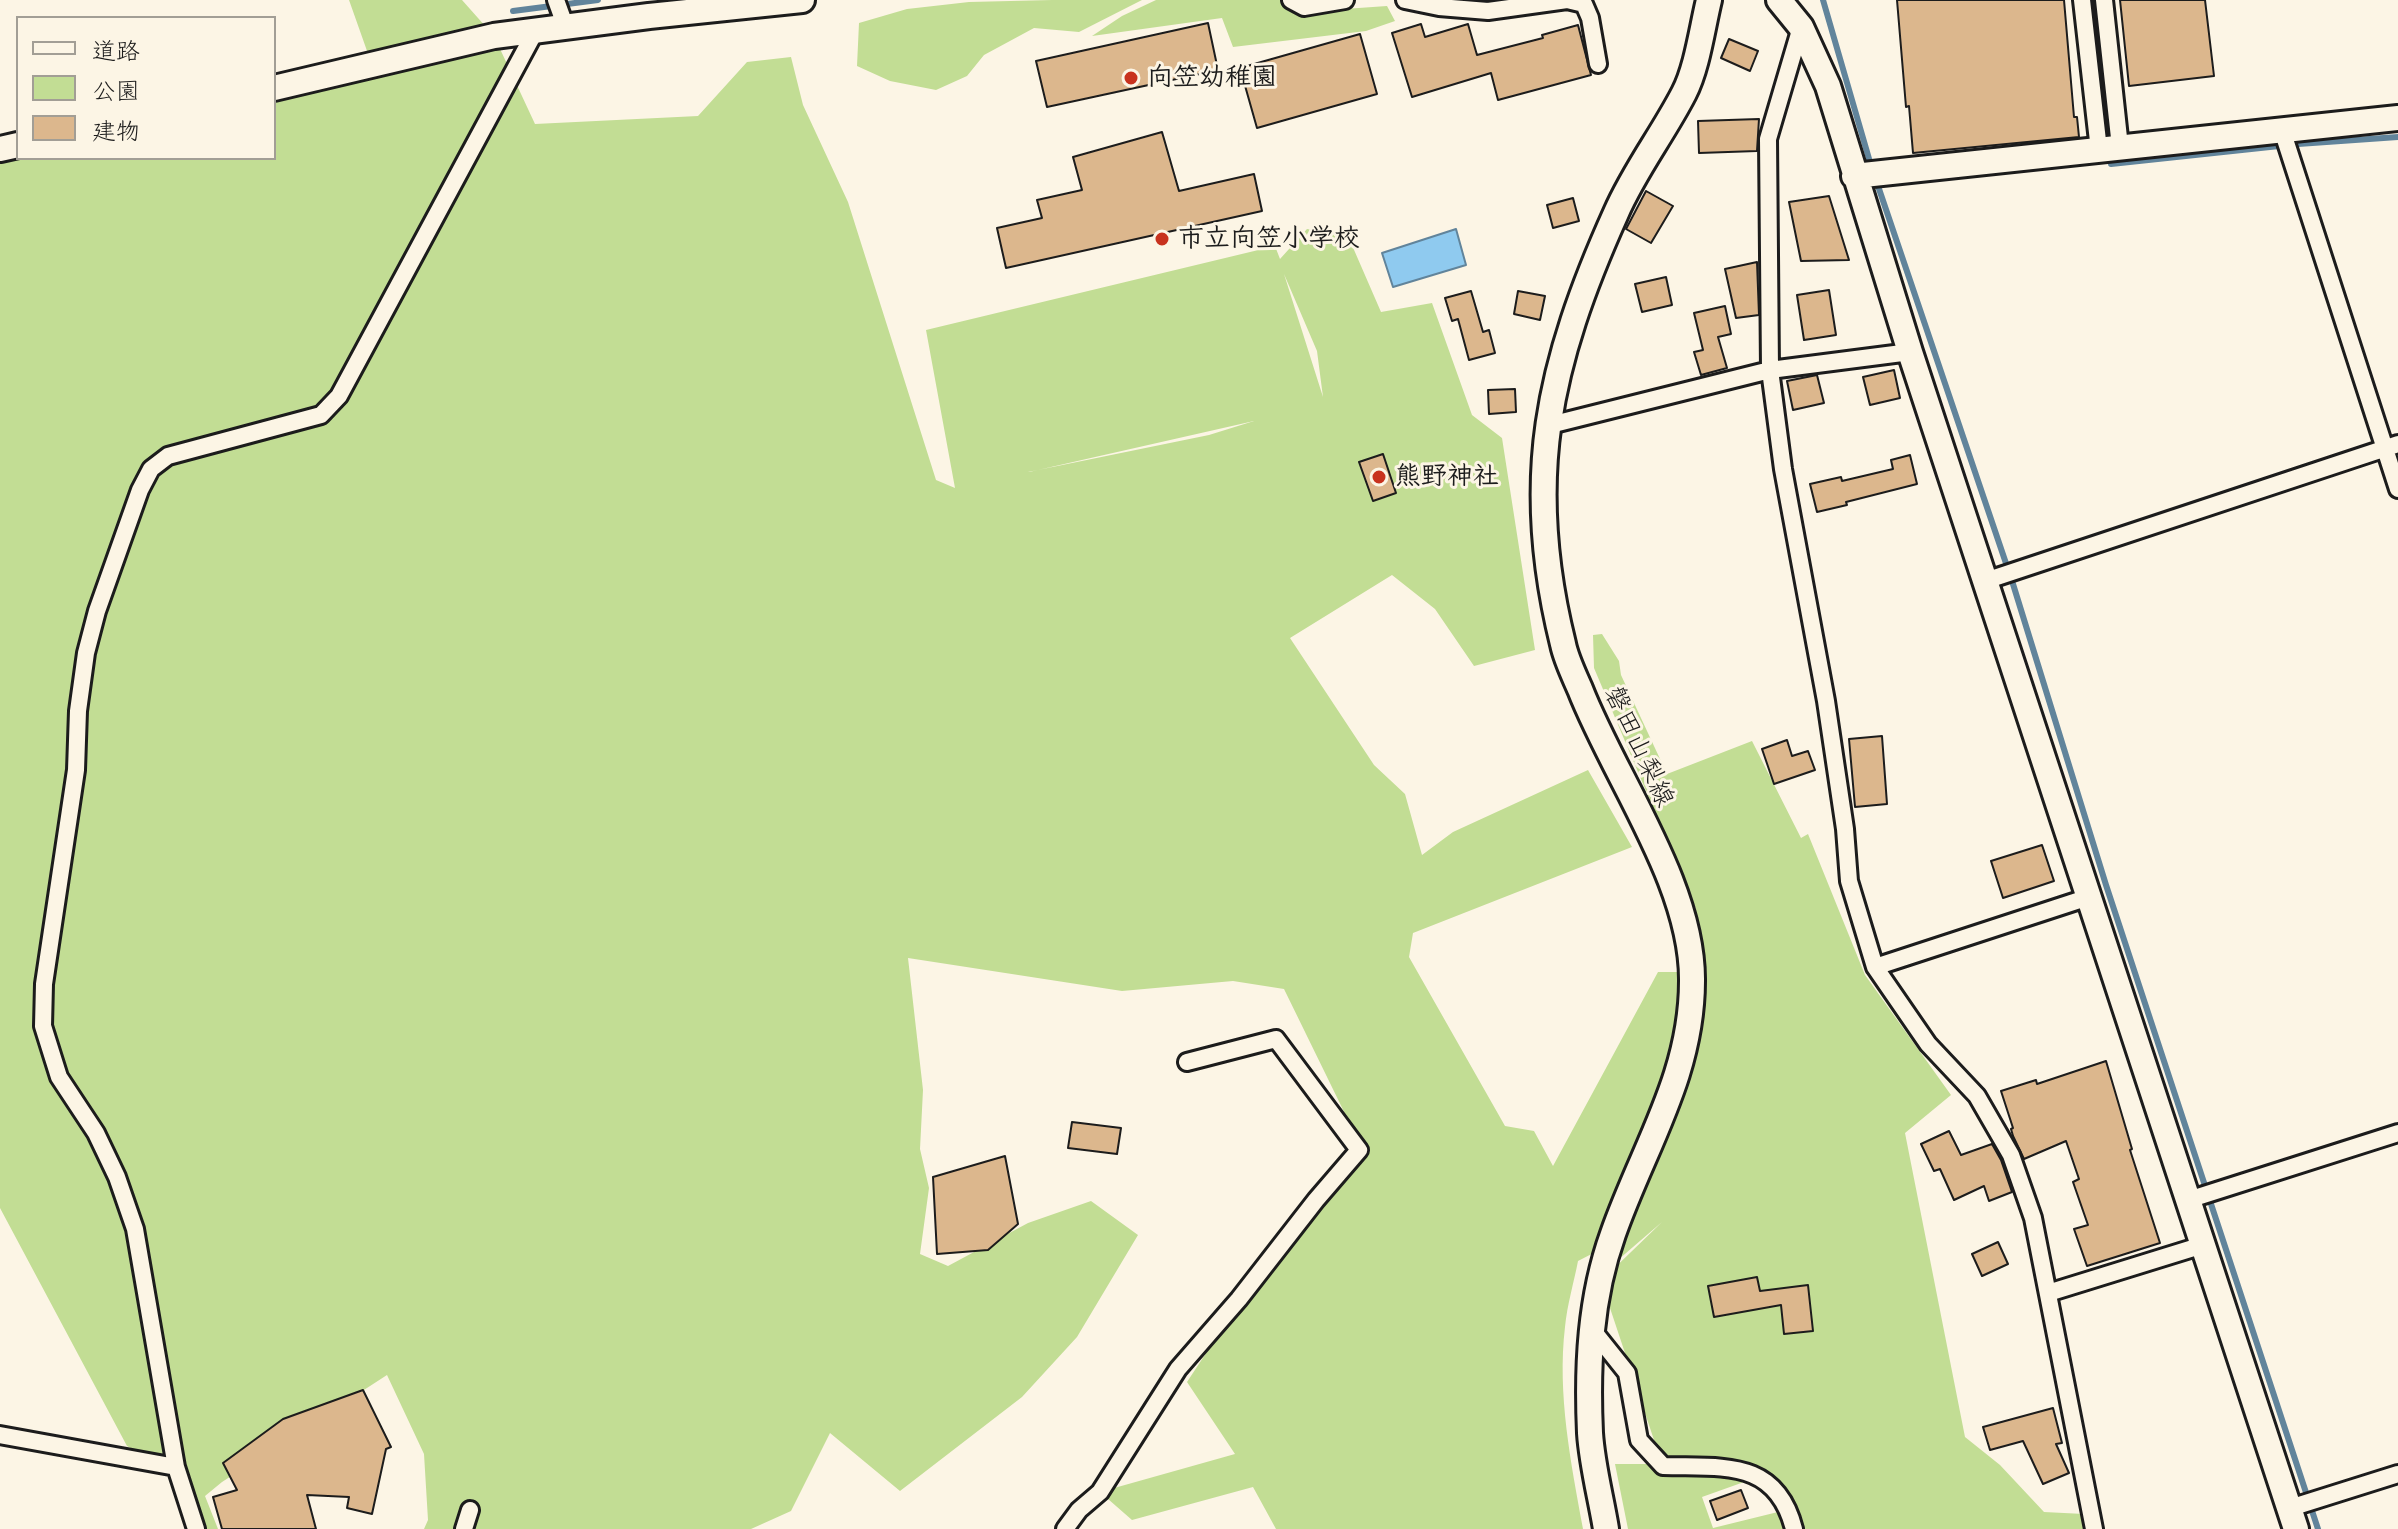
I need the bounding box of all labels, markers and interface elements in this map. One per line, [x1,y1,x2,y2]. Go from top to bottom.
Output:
legend [16,16,276,160]
text: 道路 [92,37,140,66]
place label: 向笠幼稚園 [1147,62,1277,94]
marker: 向笠幼稚園 [1122,69,1140,87]
text: 公園 [92,77,140,106]
text: 建物 [92,117,140,146]
place label: 市立向笠小学校 [1178,223,1360,255]
marker: 市立向笠小学校 [1153,230,1171,248]
place label: 熊野神社 [1395,461,1499,493]
marker: 熊野神社 [1370,468,1388,486]
street label: 磐田山梨線 [1596,681,1680,813]

